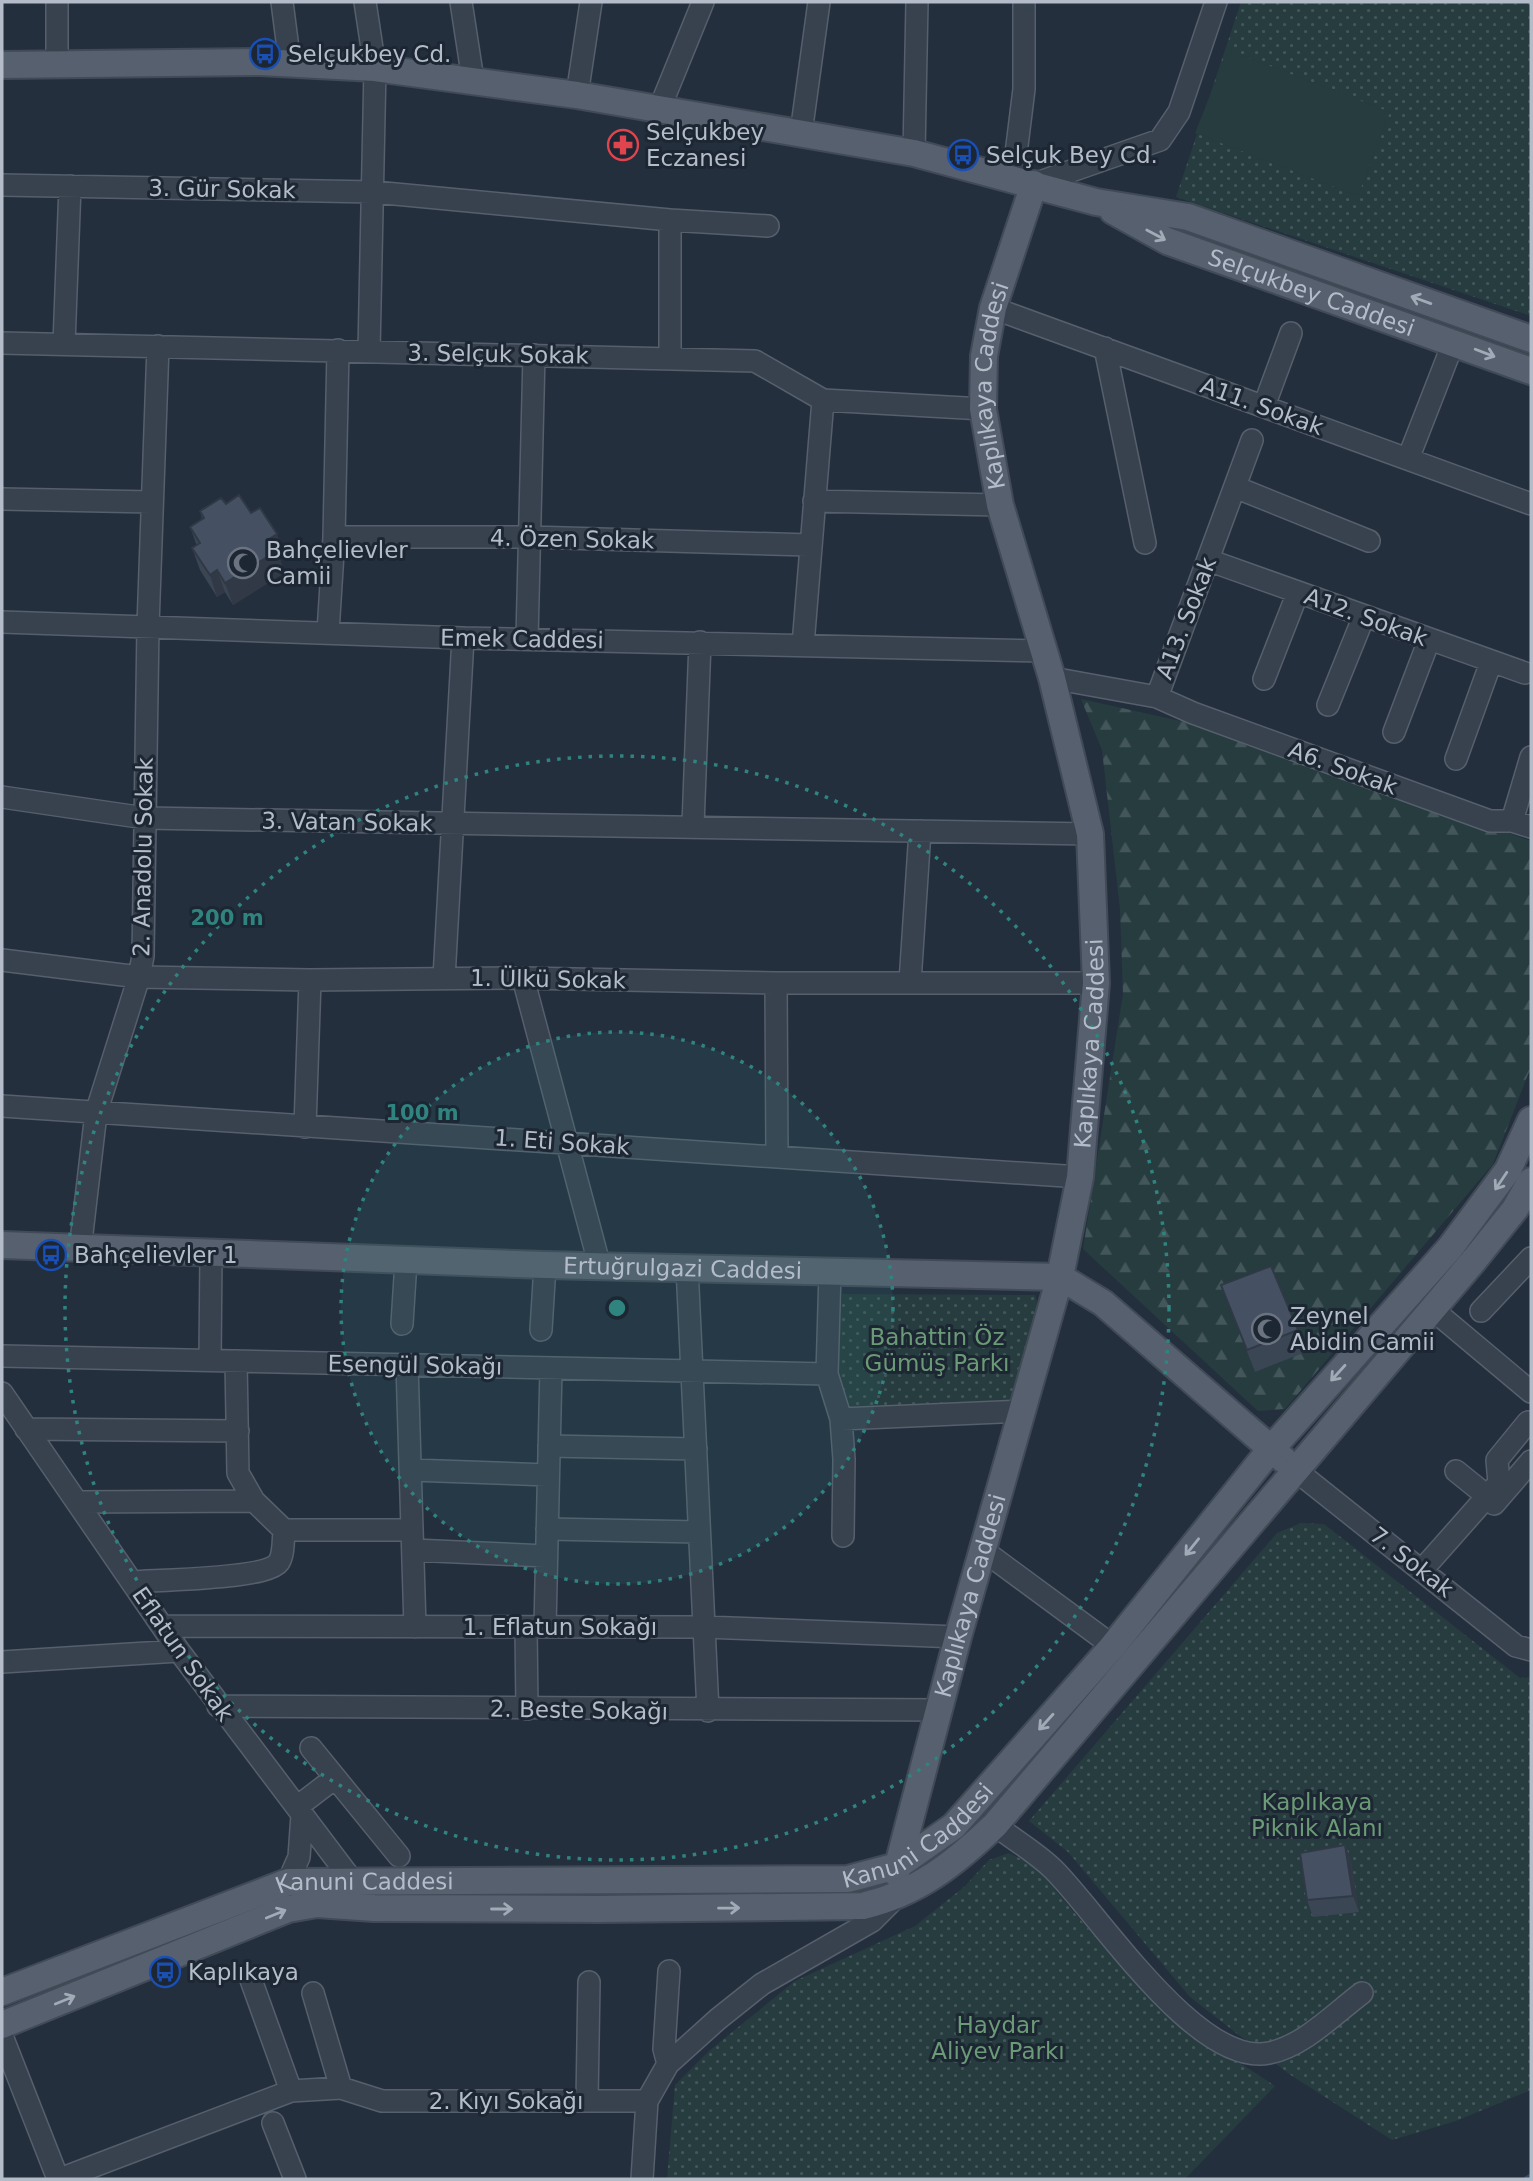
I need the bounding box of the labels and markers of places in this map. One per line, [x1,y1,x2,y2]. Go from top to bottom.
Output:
bus stop icon: Selçukbey Cd. [248,37,282,71]
place label: Selçukbey Cd. [288,41,451,67]
place label: Selçukbey Eczanesi [646,119,764,171]
pharmacy icon: Selçukbey Eczanesi [606,128,640,162]
bus stop icon: Selçuk Bey Cd. [946,138,980,172]
place label: Selçuk Bey Cd. [986,142,1158,168]
place label: Bahçelievler Camii [266,537,408,589]
mosque icon: Bahçelievler Camii [226,546,260,580]
bus stop icon: Bahçelievler 1 [34,1238,68,1272]
place label: Bahçelievler 1 [74,1242,238,1268]
centre of rings [605,1296,629,1320]
place label: Zeynel Abidin Camii [1290,1303,1435,1355]
mosque icon: Zeynel Abidin Camii [1250,1312,1284,1346]
bus stop icon: Kaplıkaya [148,1955,182,1989]
place label: Kaplıkaya [188,1959,299,1985]

